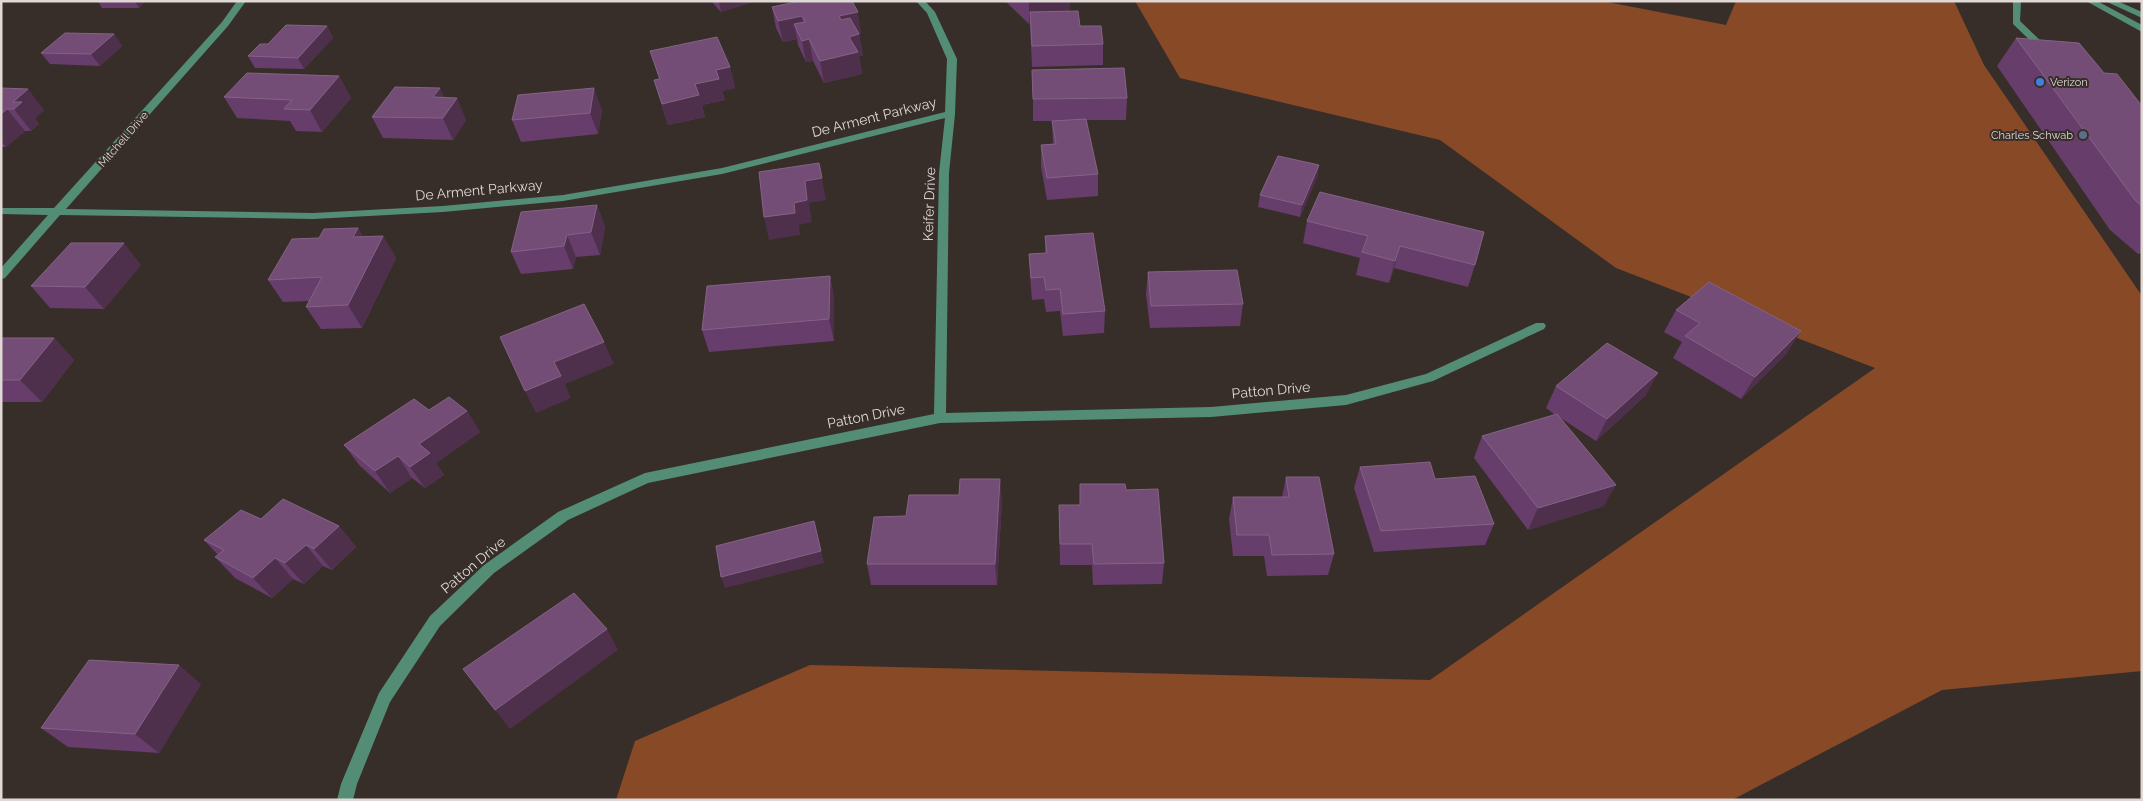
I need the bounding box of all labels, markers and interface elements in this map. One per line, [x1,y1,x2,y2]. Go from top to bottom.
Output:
marker: Verizon [2034,76,2046,88]
place label: Verizon [2050,76,2088,89]
street label: De Arment Parkway [810,94,938,140]
street label: Mitchell Drive [96,109,151,170]
place label: Charles Schwab [1991,129,2073,142]
marker: Charles Schwab [2077,129,2089,141]
street label: Keifer Drive [920,167,938,241]
street label: De Arment Parkway [415,176,544,204]
street label: Patton Drive [1231,379,1311,401]
street label: Patton Drive [826,401,906,431]
street label: Patton Drive [438,534,508,596]

